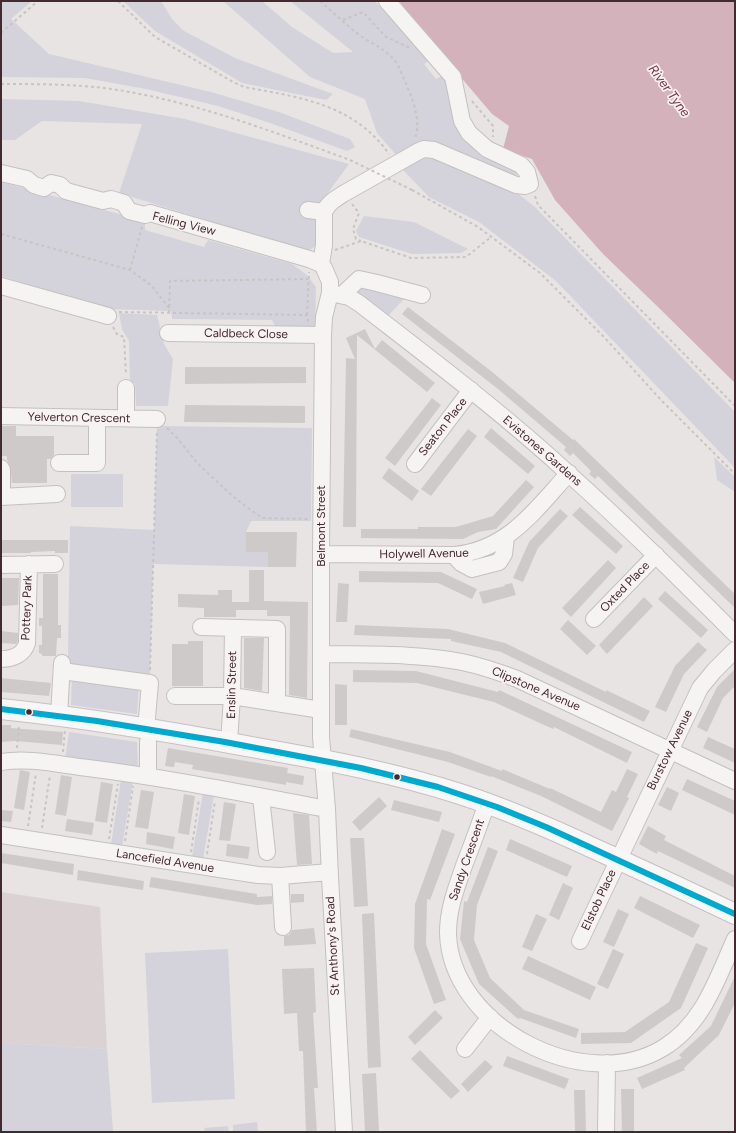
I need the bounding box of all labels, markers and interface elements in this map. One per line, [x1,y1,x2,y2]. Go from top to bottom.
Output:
water label: River Tyne [645,62,693,120]
street label: Felling View [151,209,217,239]
street label: Caldbeck Close [204,326,288,342]
street label: Seaton Place [416,395,470,459]
street label: Yelverton Crescent [28,410,130,426]
street label: Evistones Gardens [499,413,585,489]
street label: Belmont Street [314,485,328,567]
street label: Holywell Avenue [379,546,469,562]
street label: Oxted Place [597,559,653,615]
street label: Pottery Park [19,575,35,641]
street label: Enslin Street [224,651,240,719]
street label: Clipstone Avenue [489,664,583,714]
unlabelled marker [24,707,34,717]
street label: Burstow Avenue [644,707,696,793]
unlabelled marker [392,772,402,782]
street label: Sandy Crescent [446,817,488,903]
street label: Lancefield Avenue [115,846,215,876]
street label: Elstob Place [579,867,619,933]
street label: St Anthony's Road [323,896,343,996]

